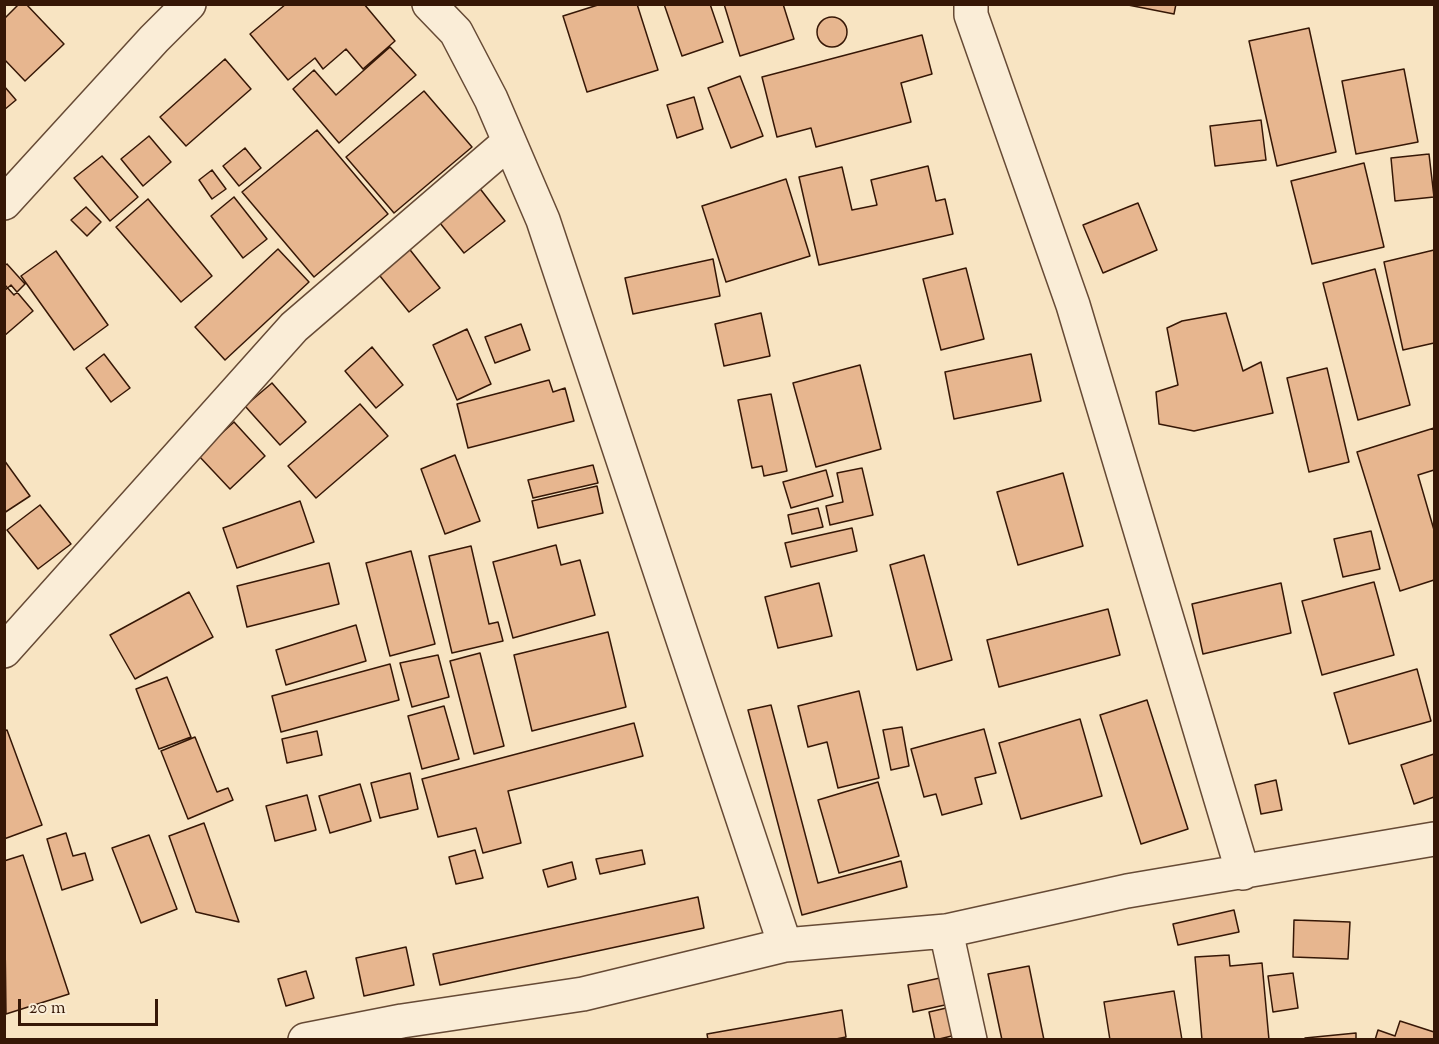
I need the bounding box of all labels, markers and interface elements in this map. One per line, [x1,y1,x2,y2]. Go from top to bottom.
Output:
scale bar [21,987,160,1025]
text: 20 m [29,996,66,1022]

